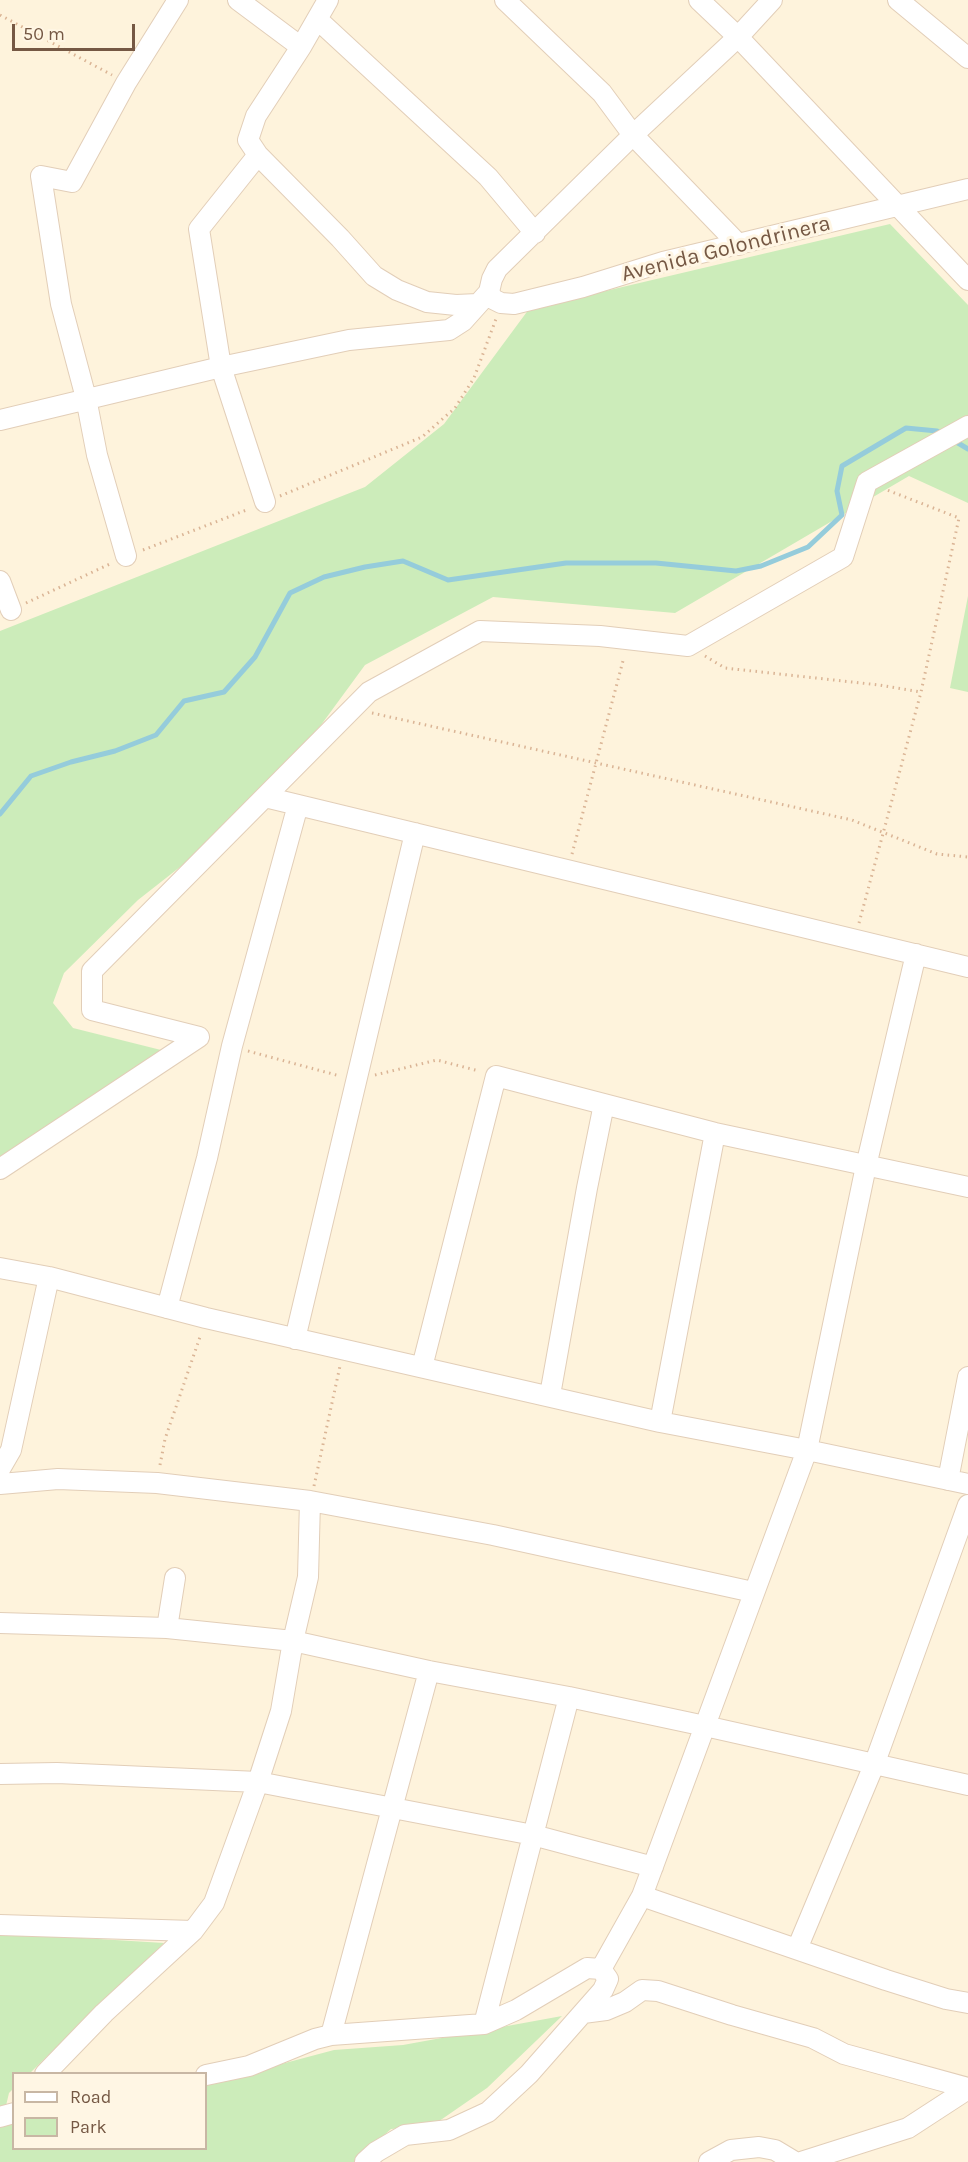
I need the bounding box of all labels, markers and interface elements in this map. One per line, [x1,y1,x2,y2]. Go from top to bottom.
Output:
scale bar [15,12,138,50]
text: 50 m [23,23,65,45]
street label: Avenida Golondrinera [619,210,833,288]
legend [12,2072,207,2150]
text: Road [70,2086,111,2108]
text: Park [70,2116,107,2138]

